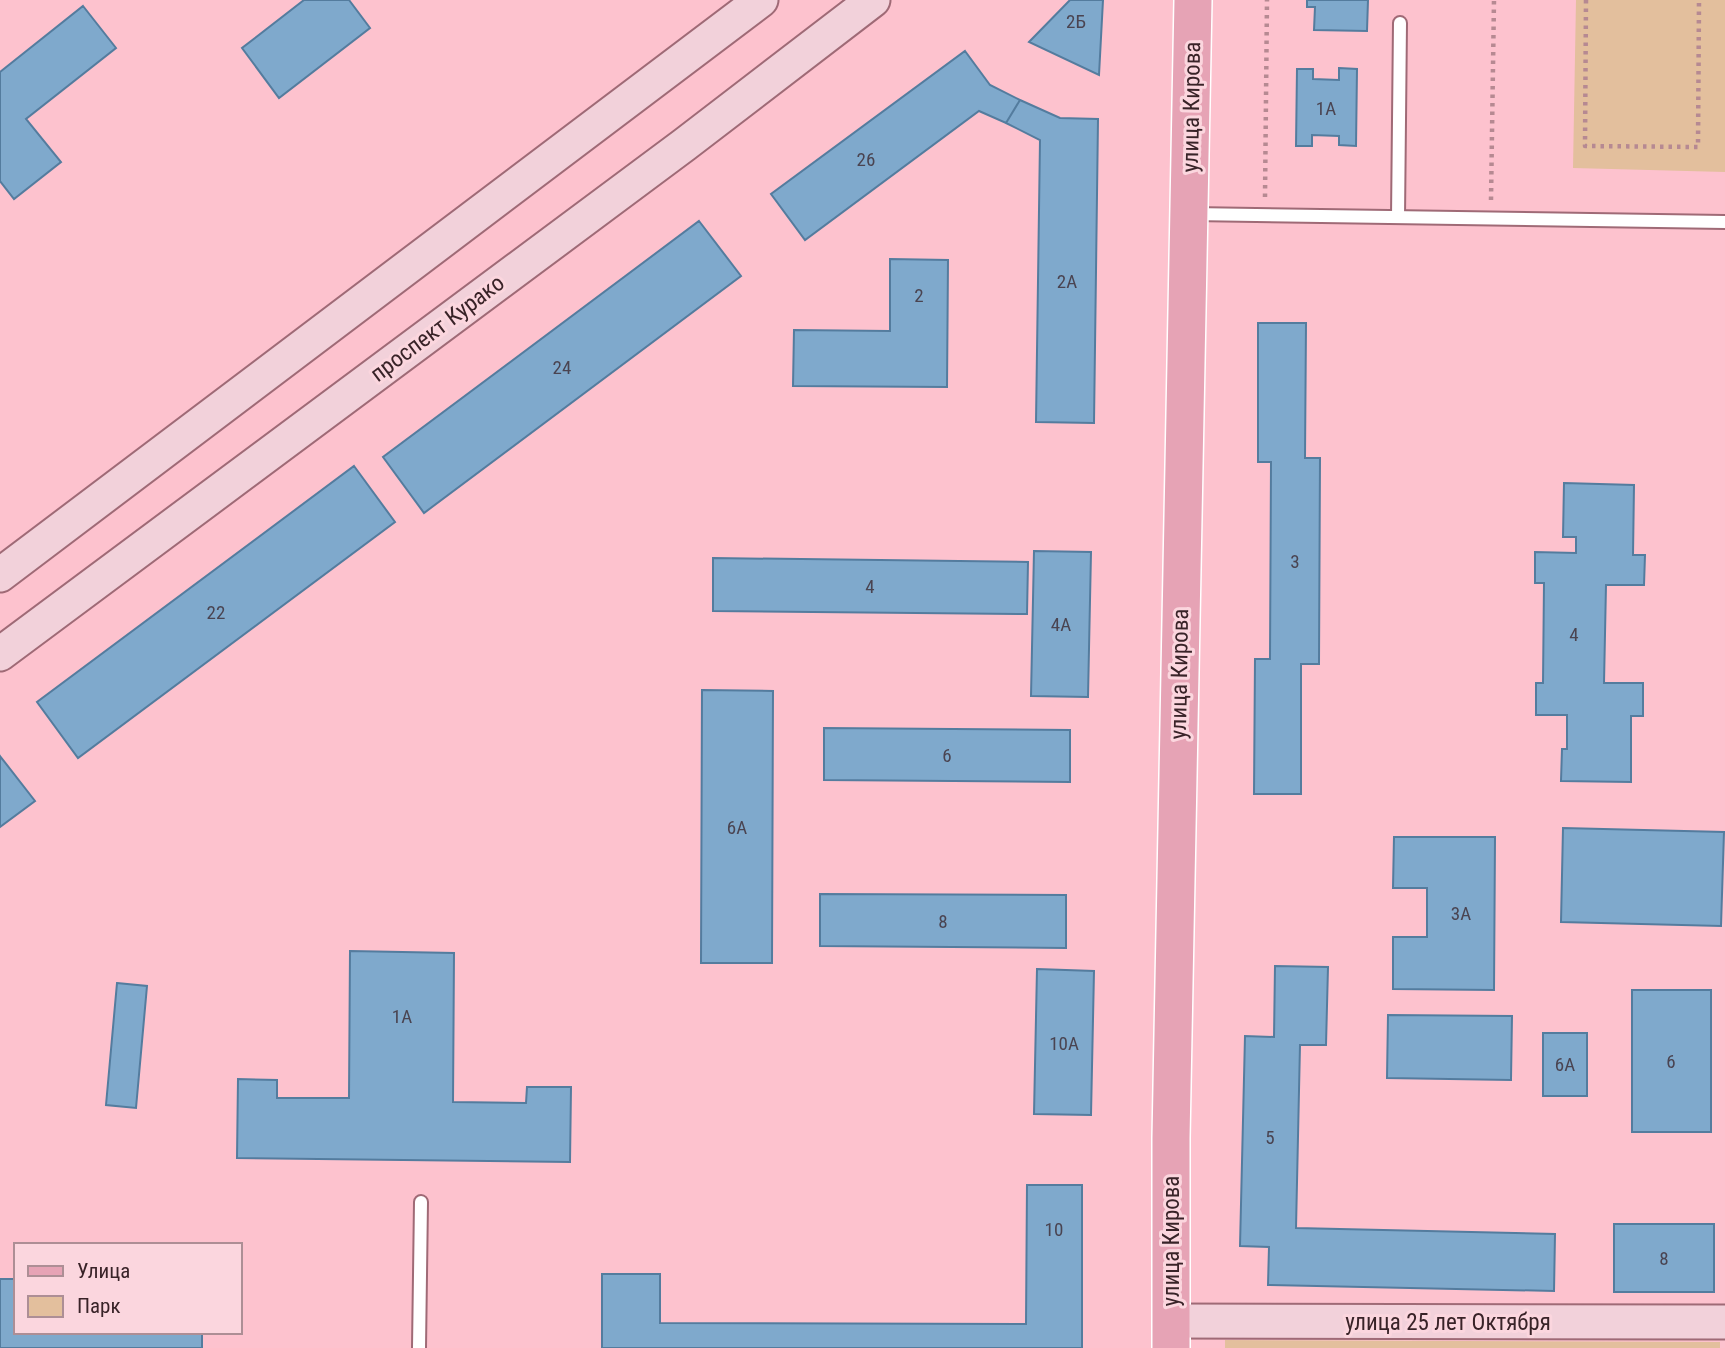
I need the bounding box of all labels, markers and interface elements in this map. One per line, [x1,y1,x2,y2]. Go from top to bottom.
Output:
house number: 2Б [1066,10,1086,33]
street label: улица Кирова [1177,41,1206,173]
house number: 1А [1316,97,1336,120]
house number: 26 [857,148,875,171]
street label: проспект Курако [365,269,510,388]
house number: 2А [1057,270,1077,293]
house number: 2 [914,284,924,307]
house number: 24 [553,356,571,379]
house number: 3 [1290,550,1300,573]
house number: 4 [865,575,875,598]
house number: 22 [207,601,225,624]
street label: улица Кирова [1165,608,1194,740]
house number: 4А [1051,613,1071,636]
house number: 4 [1569,623,1579,646]
house number: 6 [942,744,952,767]
house number: 6А [727,816,747,839]
house number: 3А [1451,902,1471,925]
house number: 8 [938,910,948,933]
house number: 1А [392,1005,412,1028]
house number: 10А [1049,1032,1079,1055]
house number: 6 [1666,1050,1676,1073]
house number: 6А [1555,1053,1575,1076]
house number: 5 [1265,1126,1275,1149]
street label: улица Кирова [1158,1176,1185,1306]
house number: 10 [1045,1218,1063,1241]
legend [14,1243,242,1334]
house number: 8 [1659,1247,1669,1270]
text: Улица [77,1259,130,1283]
text: Парк [77,1294,121,1318]
street label: улица 25 лет Октября [1345,1309,1551,1336]

